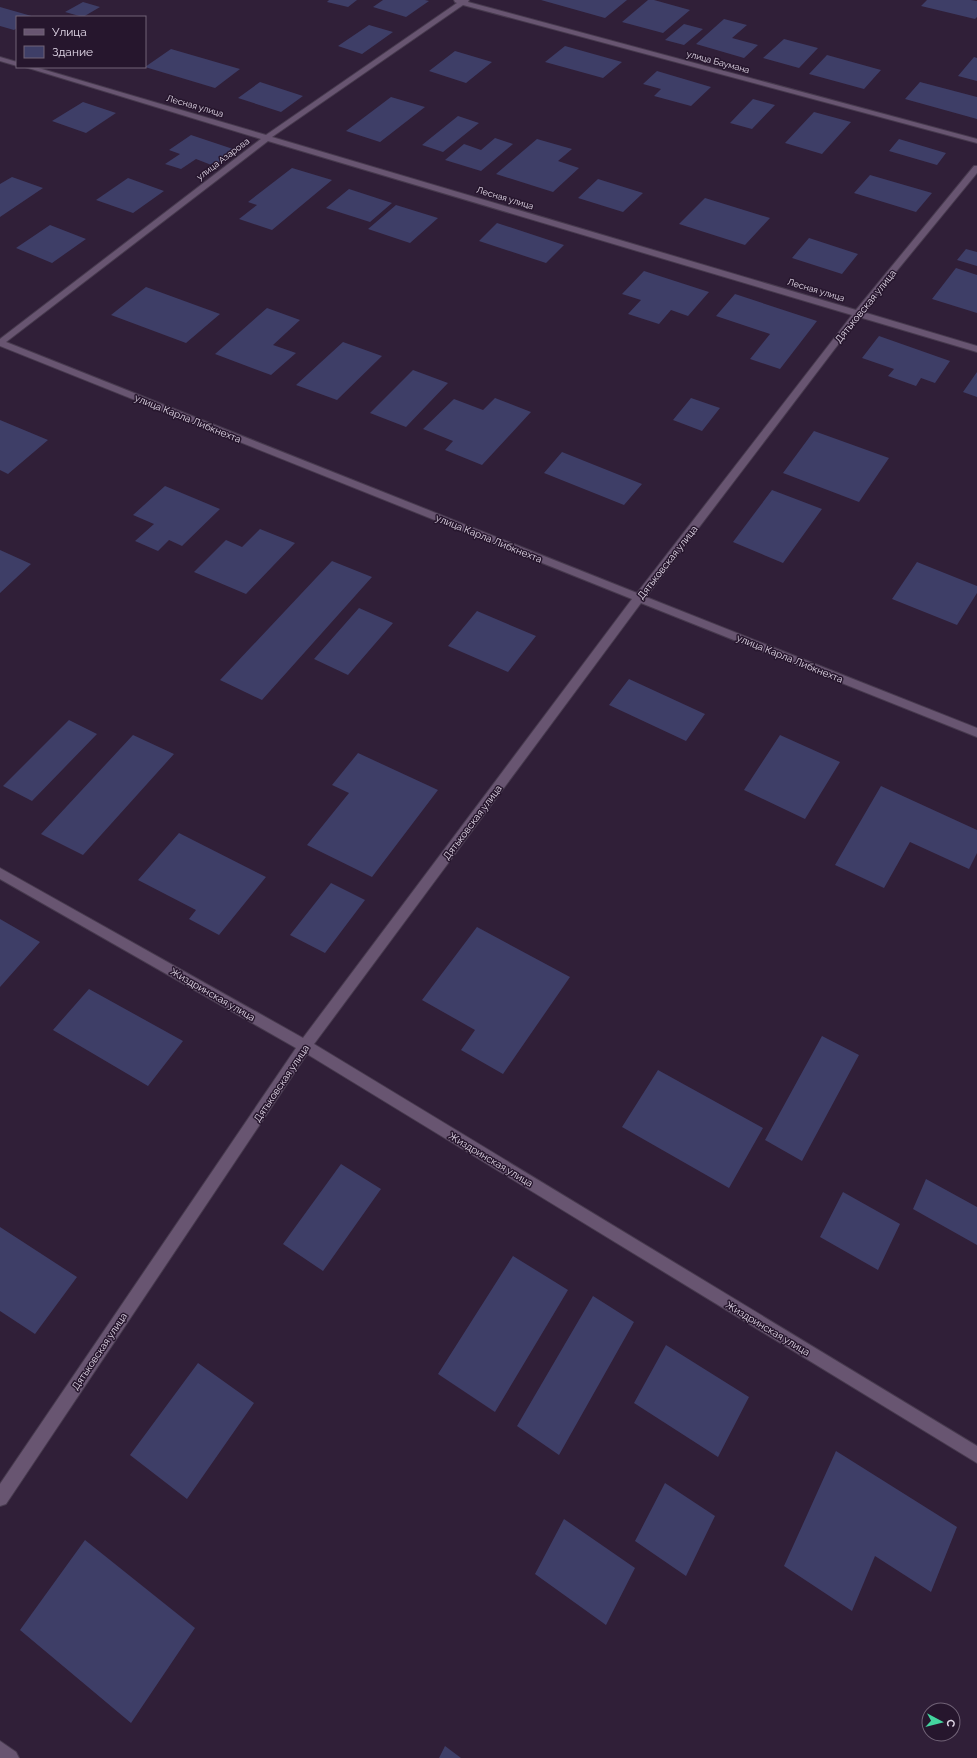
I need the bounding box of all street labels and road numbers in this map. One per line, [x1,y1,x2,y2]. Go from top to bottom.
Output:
street label: улица Баумана [685,49,751,75]
street label: Лесная улица [165,93,225,119]
street label: улица Азарова [195,136,251,182]
street label: Лесная улица [475,185,535,211]
street label: Дятьковская улица [833,268,898,345]
street label: Лесная улица [786,277,846,303]
street label: улица Карла Либкнехта [133,392,243,445]
street label: улица Карла Либкнехта [434,512,544,565]
street label: Дятьковская улица [635,523,700,601]
street label: улица Карла Либкнехта [735,632,845,685]
street label: Дятьковская улица [441,783,504,862]
street label: Жиздринская улица [168,966,257,1023]
street label: Дятьковская улица [252,1043,311,1124]
street label: Жиздринская улица [447,1130,535,1189]
street label: Жиздринская улица [724,1299,812,1358]
street label: Дятьковская улица [70,1311,129,1392]

